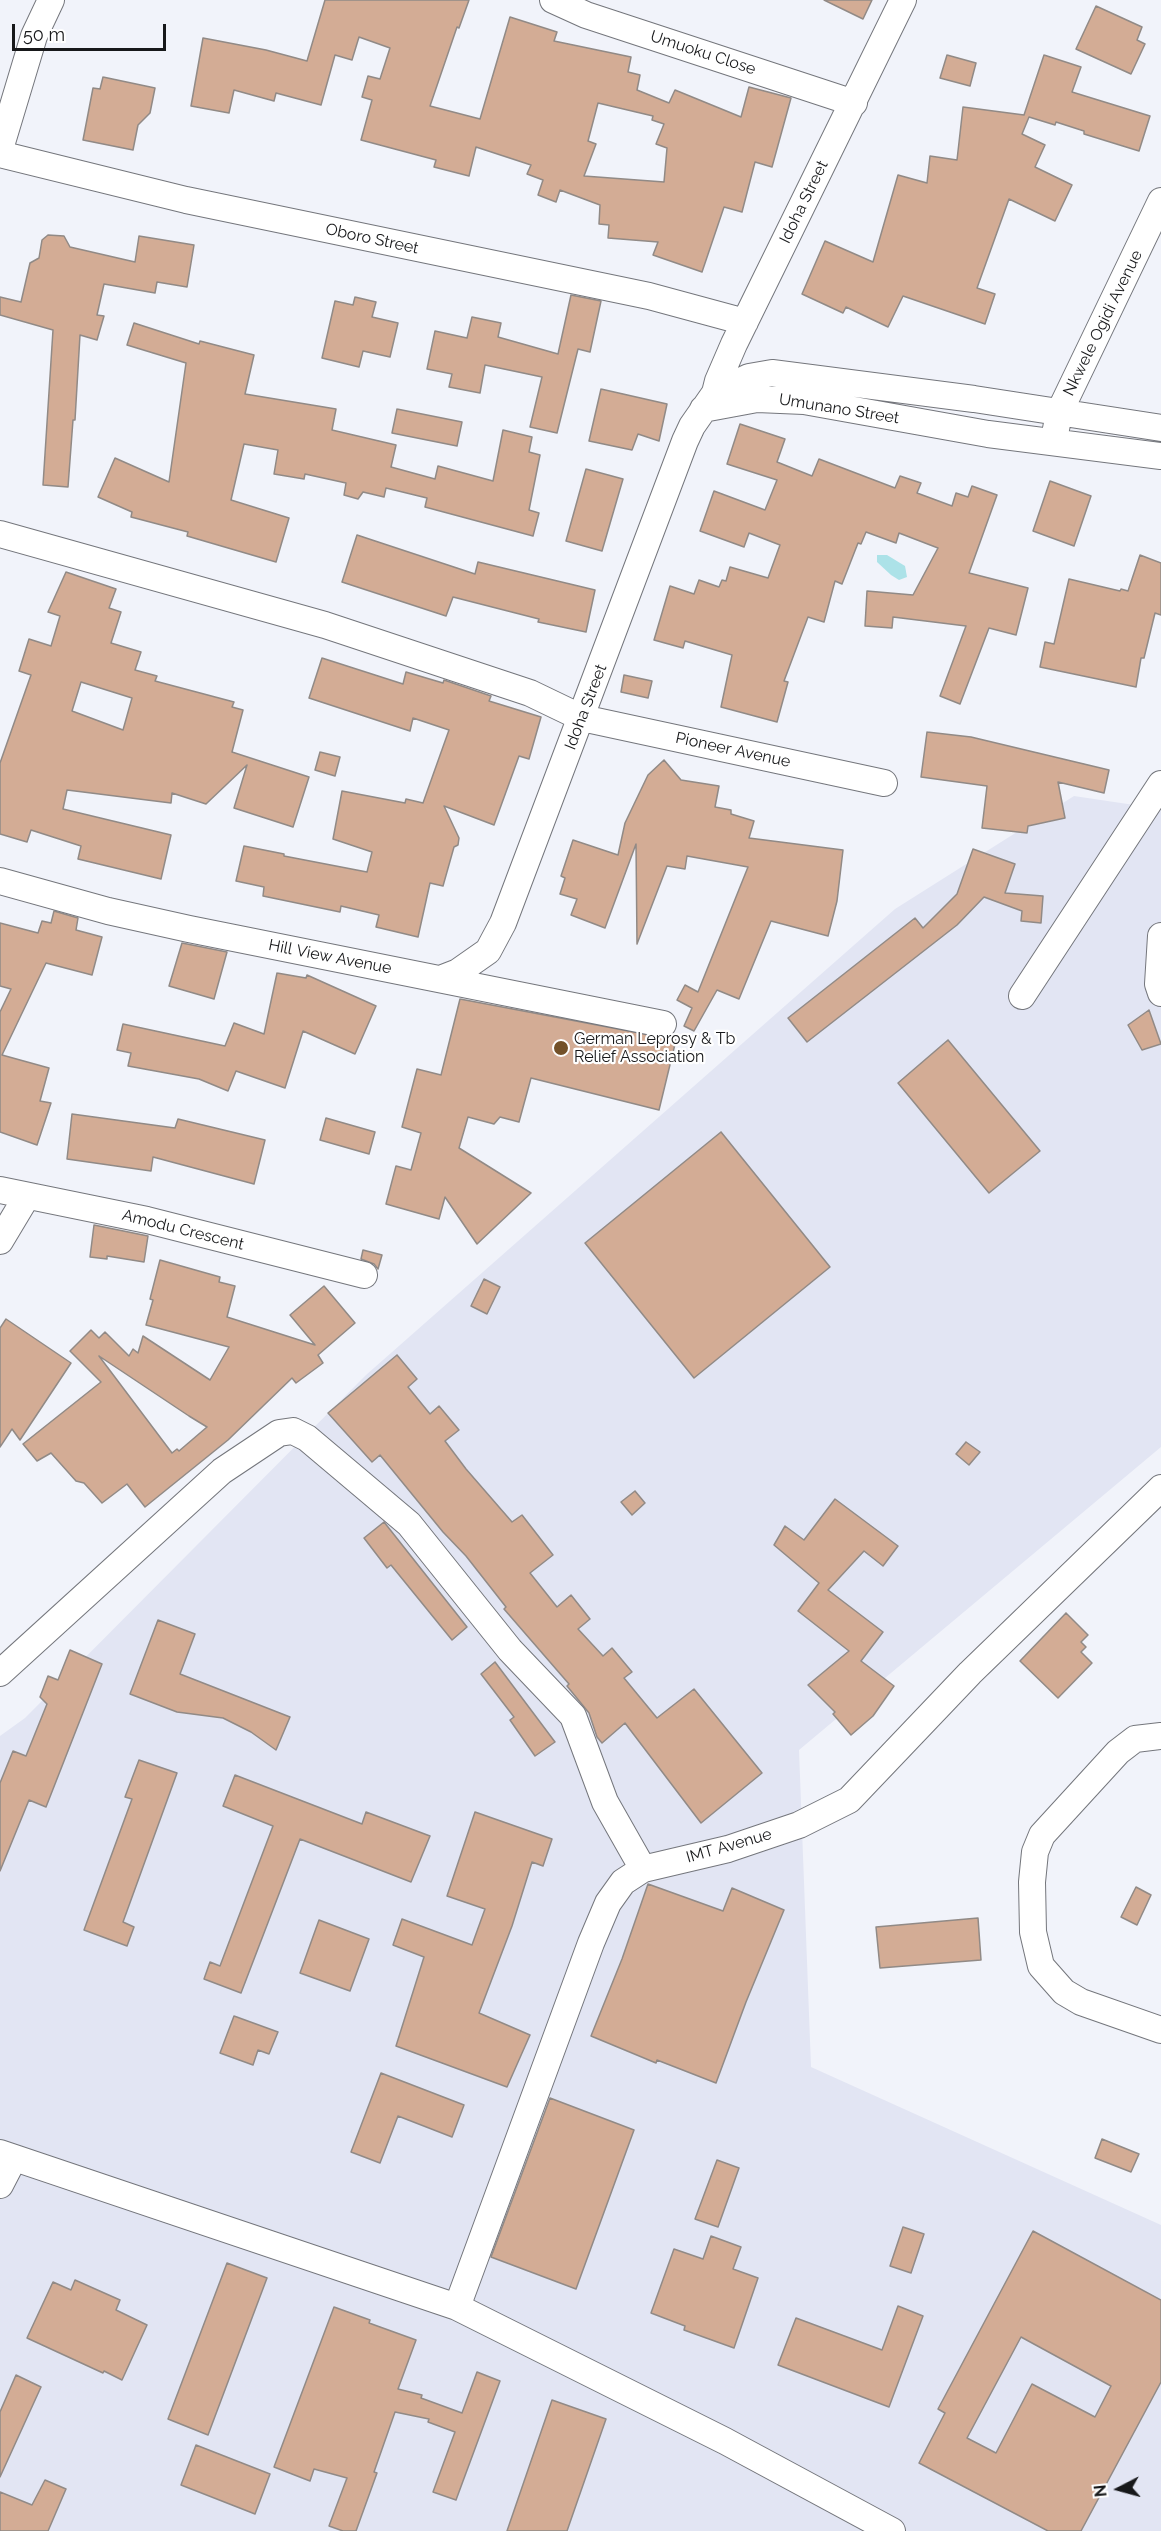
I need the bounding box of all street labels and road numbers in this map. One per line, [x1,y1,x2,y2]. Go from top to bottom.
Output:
street label: Umuoku Close [648,27,758,79]
street label: Idoha Street [776,157,832,247]
street label: Oboro Street [324,220,420,258]
street label: Nkwele Ogidi Avenue [1059,247,1147,399]
street label: Umunano Street [777,390,901,428]
street label: Idoha Street [561,662,611,752]
street label: Pioneer Avenue [674,728,792,772]
street label: Hill View Avenue [267,936,393,978]
street label: Amodu Crescent [120,1206,246,1254]
street label: IMT Avenue [684,1825,774,1867]

